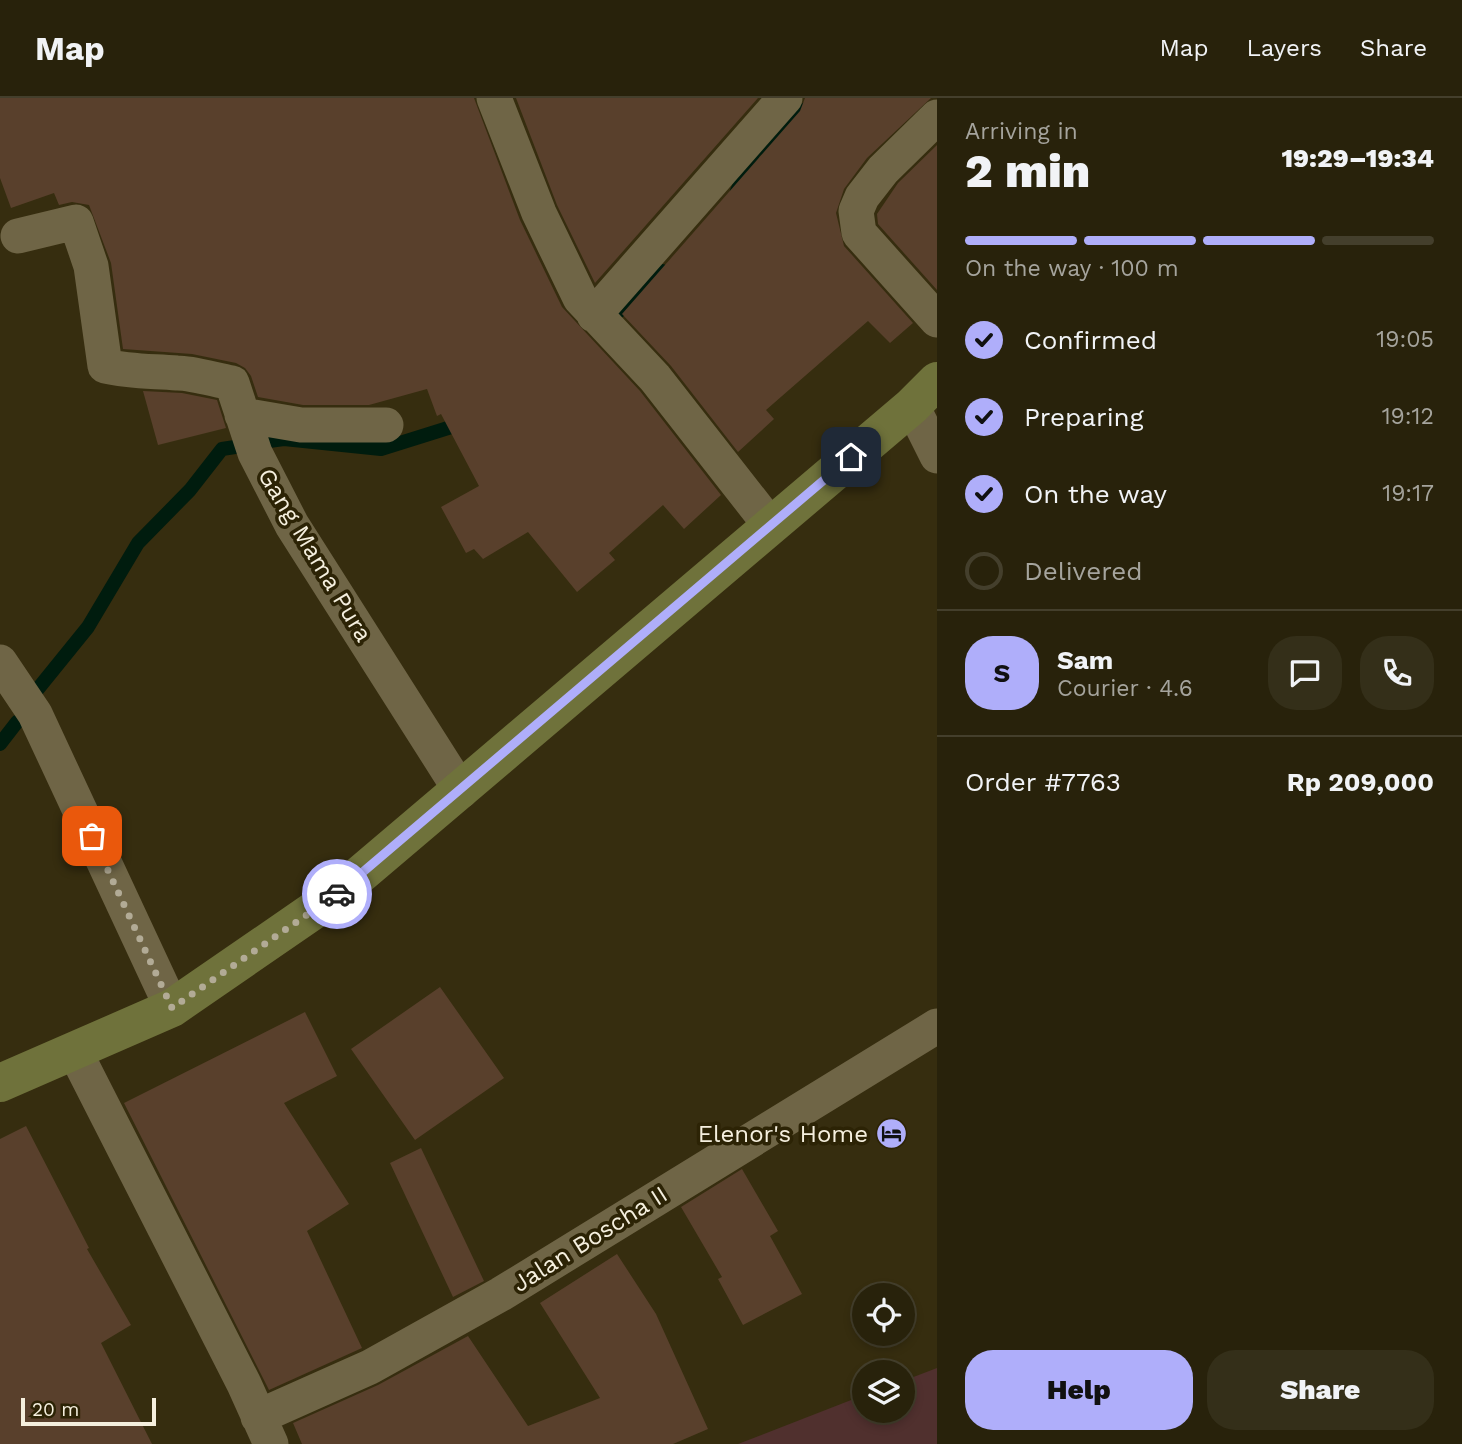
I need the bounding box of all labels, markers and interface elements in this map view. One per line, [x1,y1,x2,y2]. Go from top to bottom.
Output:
text: Map [35,29,105,68]
text: Map [1160,34,1208,62]
text: Layers [1246,34,1322,62]
text: Share [1360,34,1427,62]
text: Arriving in [965,118,1078,145]
text: 19:29–19:34 [1281,143,1434,173]
text: 2 min [965,144,1090,198]
text: On the way · 100 m [965,255,1179,282]
icon: check [965,321,1003,359]
text: Confirmed [1024,325,1157,355]
text: 19:05 [1376,326,1434,353]
icon: check [965,398,1003,436]
text: Preparing [1024,402,1144,432]
text: 19:12 [1382,403,1434,430]
pin [821,427,881,487]
icon: home [832,438,870,476]
street label: Gang Mama Pura [252,463,378,647]
icon: check [965,475,1003,513]
text: On the way [1024,479,1167,509]
text: 19:17 [1382,480,1434,507]
text: Delivered [1024,556,1143,586]
button: chat [1268,636,1342,710]
button: phone [1360,636,1434,710]
text: Sam [1057,645,1113,675]
text: S [994,658,1010,688]
text: Courier · 4.6 [1057,675,1193,702]
text: Order #7763 [965,767,1121,797]
text: Rp 209,000 [1287,767,1434,797]
pin [62,806,122,866]
icon: bag [73,817,111,855]
courier [302,859,372,929]
icon: car [318,875,356,913]
hotel icon: Elenor's Home [874,1117,908,1151]
place label: Elenor's Home [698,1120,868,1148]
street label: Jalan Boscha II [507,1180,673,1298]
map controls [852,1283,915,1423]
button: locate [852,1283,915,1346]
button: Help [965,1350,1193,1430]
button: Share [1207,1350,1434,1430]
button: layers [852,1360,915,1423]
scale bar [21,1395,156,1427]
text: 20 m [32,1398,79,1421]

